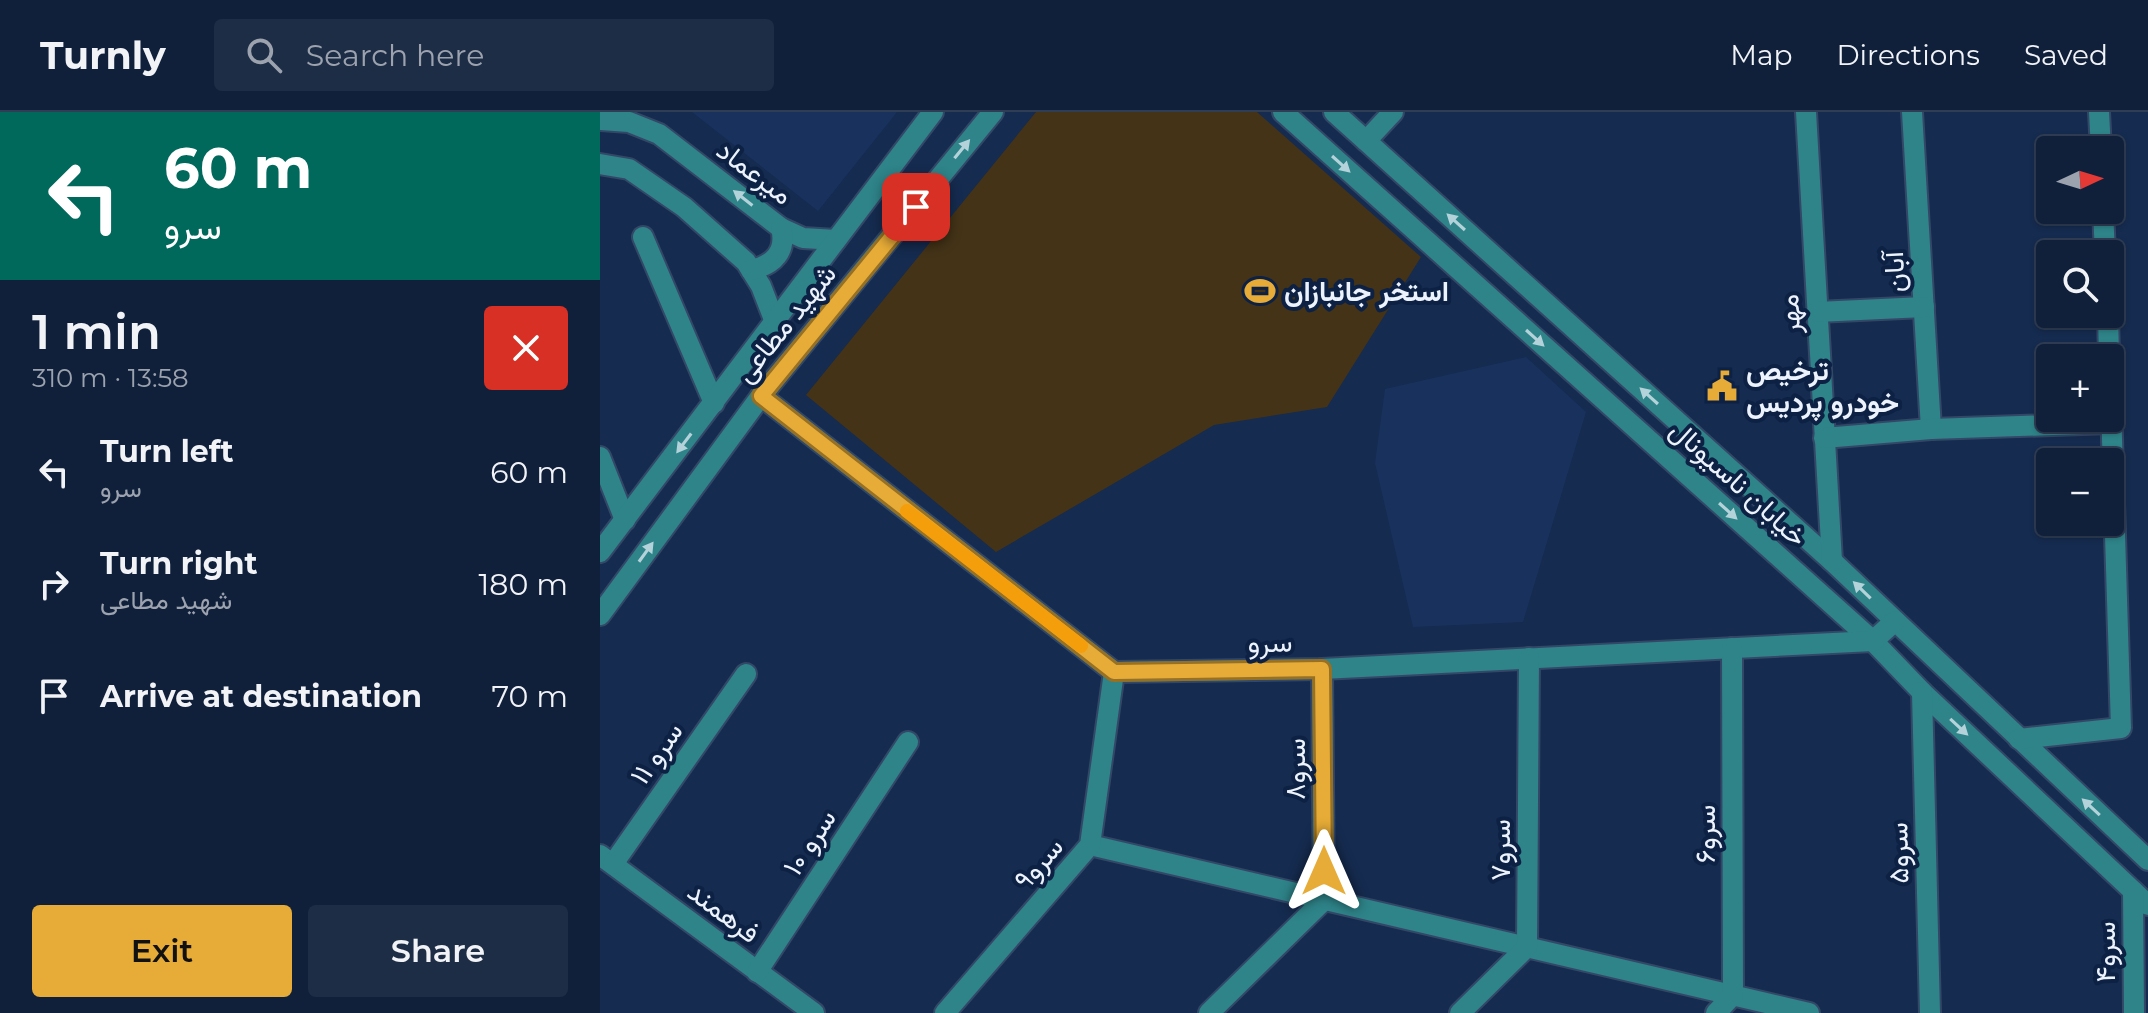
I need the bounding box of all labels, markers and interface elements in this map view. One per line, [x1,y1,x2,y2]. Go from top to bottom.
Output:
search box [214,19,774,91]
text: Turnly [40,32,166,79]
icon: search [242,33,286,77]
text: Search here [306,37,484,74]
text: Map [1730,38,1792,72]
text: Directions [1836,38,1980,72]
text: Saved [2024,38,2108,72]
street label: میرعماد [710,133,800,212]
text: 60 m [164,134,312,202]
north arrow [2036,136,2124,224]
map controls [2036,136,2124,536]
one-way arrow [953,140,970,160]
icon: left [32,144,136,248]
one-way arrow [1330,155,1350,172]
pin [882,173,950,241]
icon: arrive [894,185,938,229]
one-way arrow [733,191,753,207]
text: سرو [164,204,222,248]
one-way arrow [1446,213,1465,231]
button: search [2036,240,2124,328]
street label: آبان [1876,248,1912,293]
street label: شهید مطاعی [727,257,844,390]
sports icon: استخر جانبازان [1243,274,1277,308]
place label: استخر جانبازان [1284,274,1449,309]
street label: مهر [1771,293,1808,336]
text: 1 min [32,303,161,361]
button: close [484,306,568,390]
one-way arrow [1525,328,1544,346]
button: + [2036,344,2124,432]
place label: ترخیص خودرو پردیس [1746,353,1899,422]
text: 310 m · 13:58 [32,362,189,394]
public building icon: ترخیص خودرو پردیس [1705,369,1739,403]
one-way arrow [1639,387,1658,405]
street label: خیابان ناسیونال [1663,413,1815,554]
text: Turn left [100,433,233,470]
one-way arrow [676,433,692,453]
button: − [2036,448,2124,536]
icon: left [32,450,76,494]
text: 60 m [490,454,568,491]
text: سرو [100,472,142,504]
one-way arrow [1718,502,1738,519]
one-way arrow [638,542,654,562]
text: Turn right [100,545,257,582]
icon: right [32,562,76,606]
text: 180 m [478,566,568,603]
one-way arrow [1853,581,1872,599]
text: شهید مطاعی [100,584,232,616]
street label: سرو [1247,625,1293,660]
icon: arrive [32,674,76,718]
text: Arrive at destination [100,678,422,715]
text: 70 m [491,678,568,715]
street label: ۱۱ سرو [622,715,690,791]
one-way arrow [1949,717,1968,735]
street label: سرو۸ [1278,738,1313,800]
one-way arrow [2082,798,2101,816]
street label: سرو ۱۰ [775,802,844,882]
street label: سرو۶ [1688,805,1723,863]
street label: سرو۷ [1483,819,1518,881]
street label: سرو۵ [1880,822,1917,884]
position arrow [1282,829,1366,913]
street label: سرو۹ [1006,830,1071,897]
street label: فرهمند [681,874,767,951]
button: Exit [32,905,292,997]
button: Share [308,905,568,997]
street label: سرو۴ [2088,922,2123,982]

